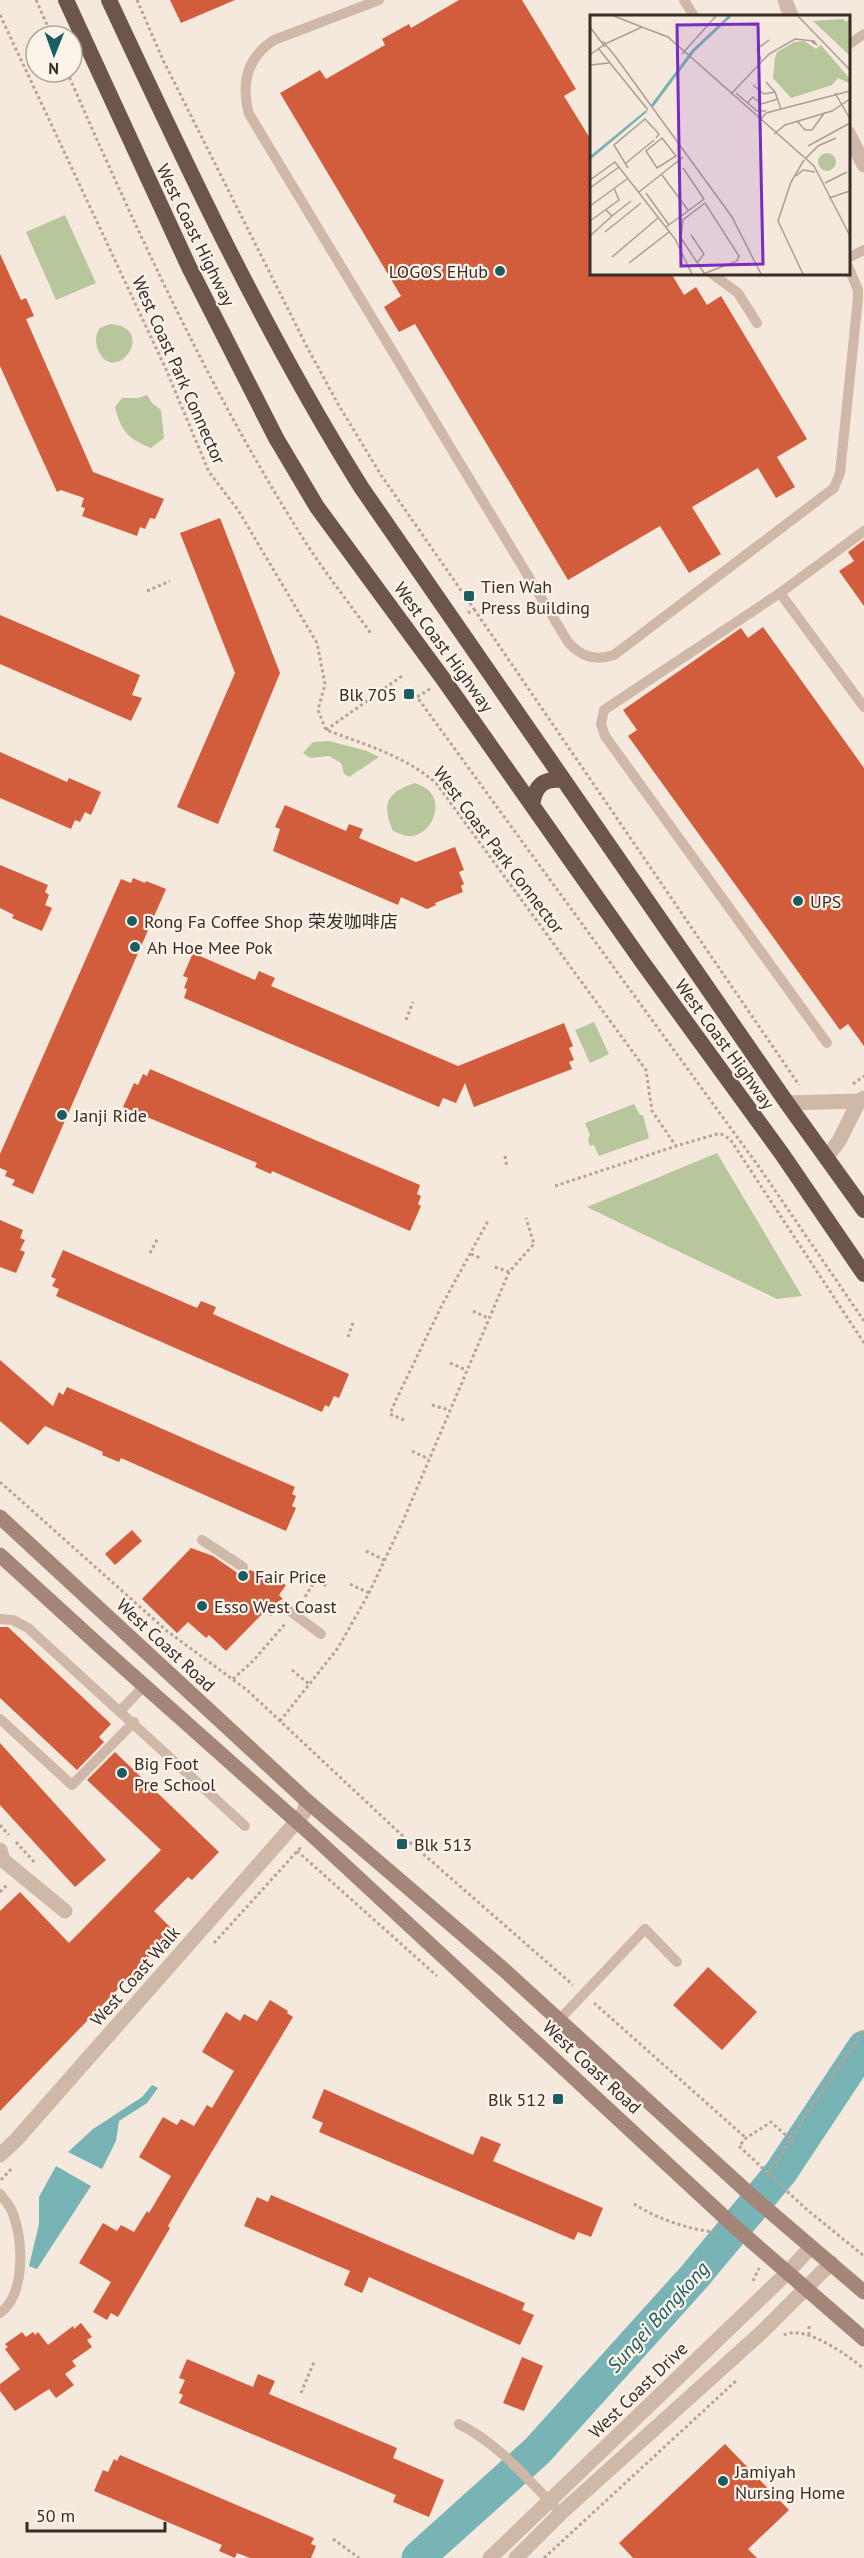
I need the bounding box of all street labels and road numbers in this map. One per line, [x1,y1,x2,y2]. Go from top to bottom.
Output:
street label: West Coast Highway [152,160,241,310]
street label: West Coast Park Connector [127,272,231,468]
street label: West Coast Highway [389,577,499,717]
street label: West Coast Park Connector [429,762,569,938]
street label: West Coast Highway [670,974,780,1114]
street label: West Coast Road [112,1593,220,1697]
street label: West Coast Walk [85,1921,185,2031]
street label: West Coast Road [538,2015,646,2119]
street label: West Coast Drive [584,2337,692,2443]

